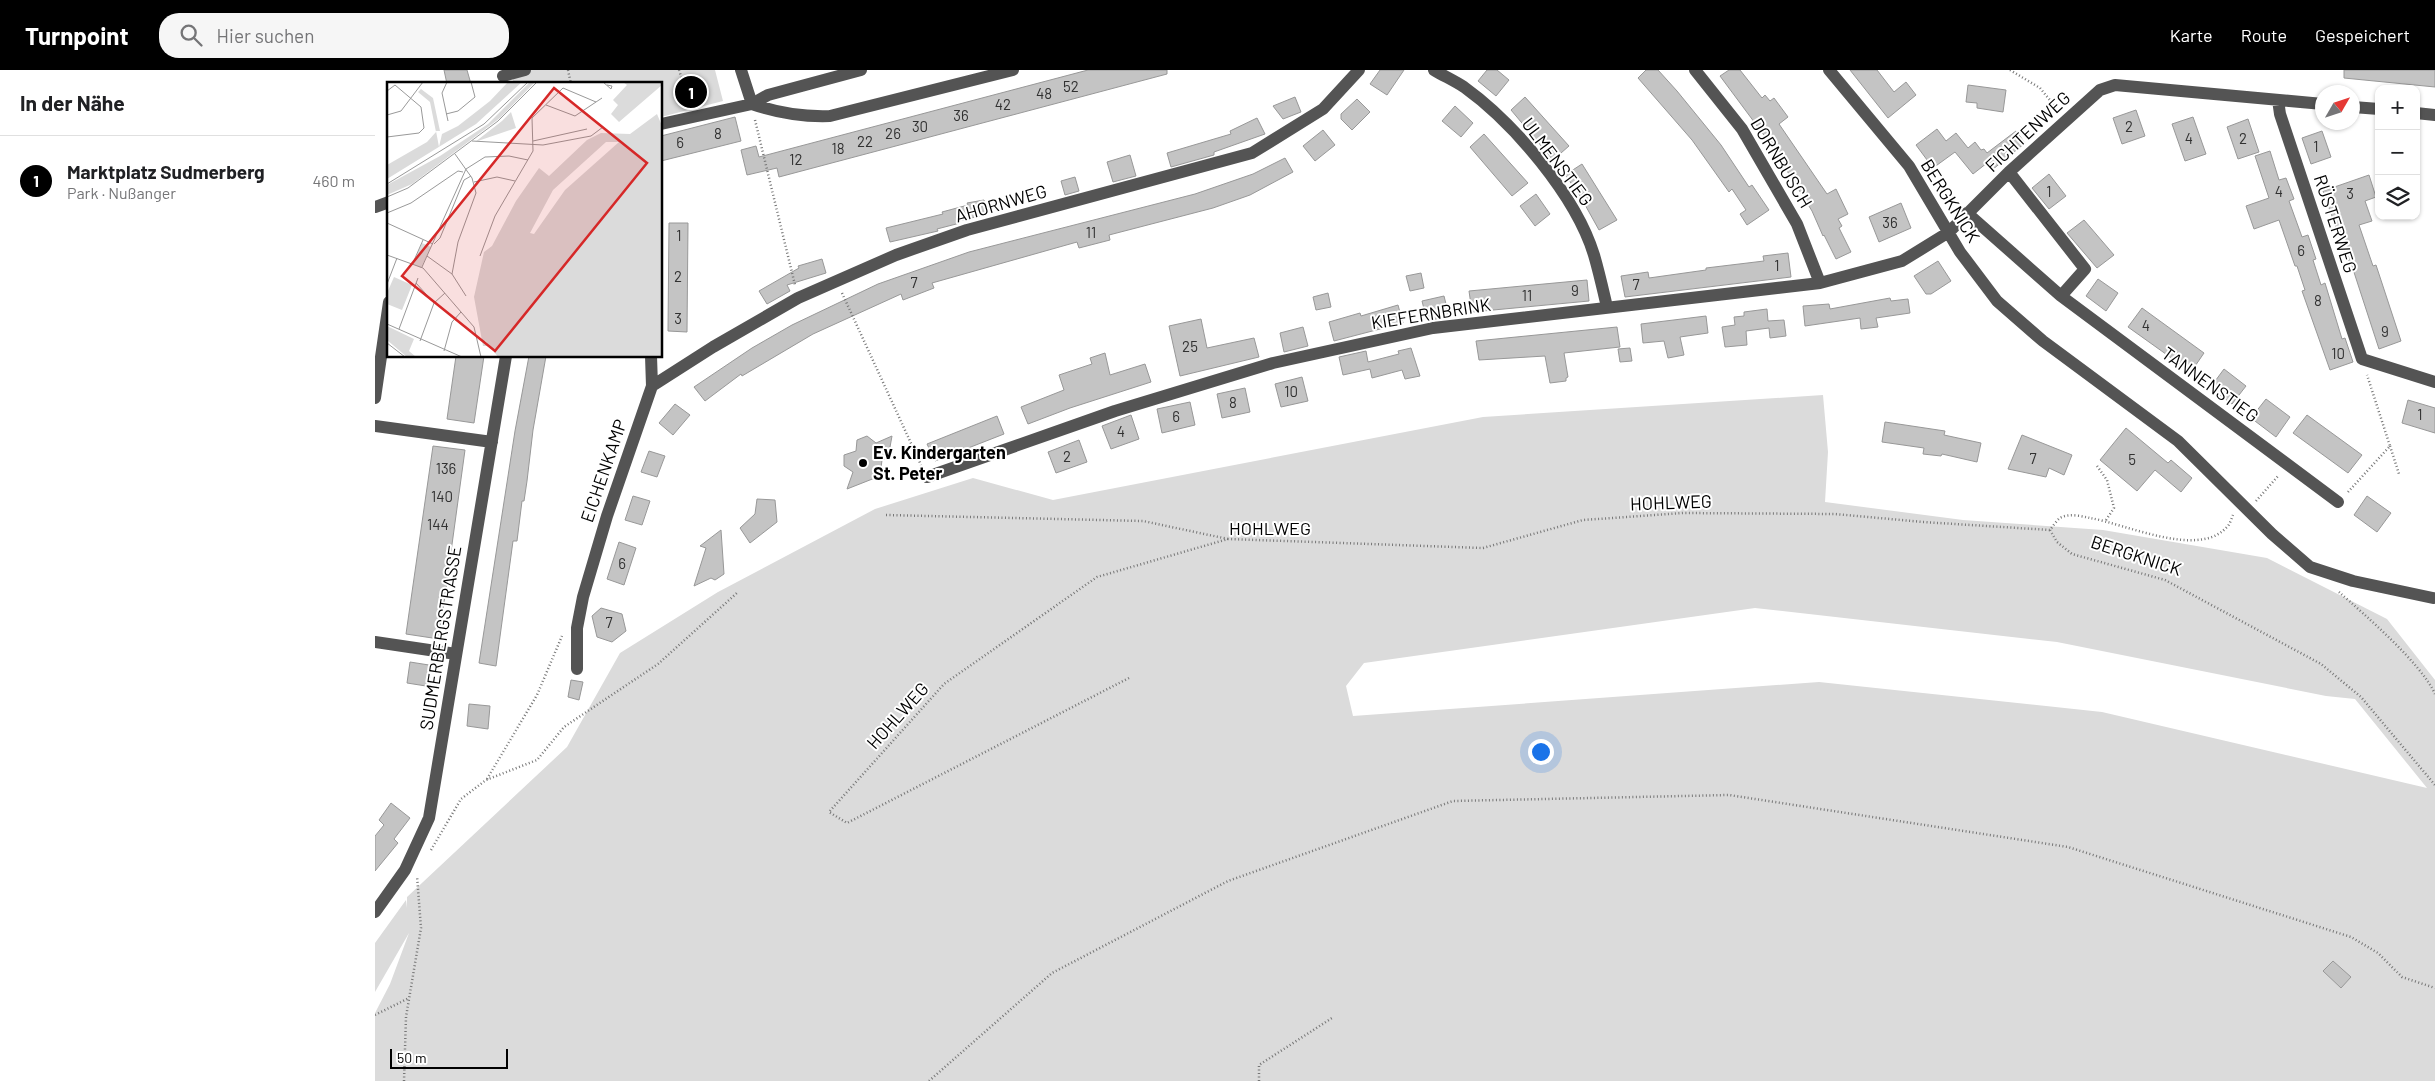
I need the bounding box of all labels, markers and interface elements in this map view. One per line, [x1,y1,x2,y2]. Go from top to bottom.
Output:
search box [159,13,509,58]
text: Turnpoint [25,21,129,50]
icon: search [177,21,205,49]
text: Hier suchen [217,24,314,47]
text: Karte [2170,24,2213,46]
text: Route [2241,24,2287,46]
text: Gespeichert [2315,24,2410,46]
pin: 1 [675,73,707,111]
house number: 52 [1063,77,1079,95]
inset map [387,82,663,358]
house number: 48 [1036,84,1052,102]
north arrow [2315,85,2360,130]
map controls [2375,85,2420,220]
button: + [2375,85,2420,130]
street label: FICHTENWEG [1980,86,2074,176]
text: In der Nähe [20,90,125,115]
house number: 42 [995,95,1011,113]
house number: 36 [953,106,969,124]
street label: ULMENSTIEG [1517,113,1598,210]
street label: DORNBUSCH [1746,113,1817,212]
house number: 30 [912,117,928,135]
house number: 2 [2125,117,2133,135]
house number: 8 [714,124,722,142]
house number: 26 [885,124,901,142]
house number: 4 [2185,129,2193,147]
house number: 2 [2239,129,2247,147]
button: − [2375,130,2420,175]
house number: 22 [857,132,873,150]
house number: 6 [676,133,684,151]
house number: 1 [2313,137,2319,155]
house number: 18 [831,139,845,157]
house number: 12 [789,150,803,168]
street label: BERGKNICK [1917,155,1985,246]
text: Marktplatz Sudmerberg [67,160,265,183]
text: 1 [33,171,39,190]
text: 460 m [312,171,355,190]
street label: RÜSTERWEG [2310,172,2362,276]
button: layers [2375,175,2420,220]
street label: AHORNWEG [952,179,1049,227]
house number: 1 [2046,182,2052,200]
house number: 4 [2275,182,2283,200]
text: Park · Nußanger [67,183,176,202]
house number: 3 [2346,184,2354,202]
house number: 36 [1882,213,1898,231]
house number: 11 [1086,223,1096,241]
house number: 1 [676,226,682,244]
house number: 6 [2297,241,2305,259]
house number: 1 [1774,256,1780,274]
house number: 2 [674,267,682,285]
house number: 7 [910,273,918,291]
house number: 7 [1632,275,1640,293]
house number: 9 [1571,281,1579,299]
house number: 11 [1522,286,1532,304]
house number: 8 [2314,291,2322,309]
street label: KIEFERNBRINK [1369,293,1492,333]
house number: 3 [674,309,682,327]
house number: 4 [2142,316,2150,334]
house number: 9 [2381,322,2389,340]
house number: 25 [1182,337,1198,355]
street label: TANNENSTIEG [2158,342,2263,427]
house number: 10 [2331,344,2345,362]
house number: 10 [1284,382,1298,400]
house number: 8 [1229,393,1237,411]
house number: 1 [2417,405,2423,423]
house number: 6 [1172,407,1180,425]
street label: EICHENKAMP [575,416,631,525]
house number: 4 [1117,422,1125,440]
place label: Ev. Kindergarten St. Peter [873,441,1006,484]
house number: 2 [1063,447,1071,465]
house number: 7 [2029,449,2037,467]
house number: 5 [2128,450,2136,468]
marker: Ev. Kindergarten St. Peter [857,457,869,469]
house number: 136 [436,459,456,477]
house number: 140 [431,487,453,505]
street label: HOHLWEG [1630,490,1712,514]
house number: 144 [427,515,449,533]
street label: HOHLWEG [1229,517,1311,539]
street label: BERGKNICK [2088,530,2184,580]
street label: SUDMERBERGSTRASSE [415,544,465,732]
house number: 6 [618,554,626,572]
house number: 7 [605,613,613,631]
street label: HOHLWEG [862,678,933,753]
your location [1528,739,1554,765]
scale bar [390,1046,507,1069]
text: 50 m [397,1049,426,1066]

